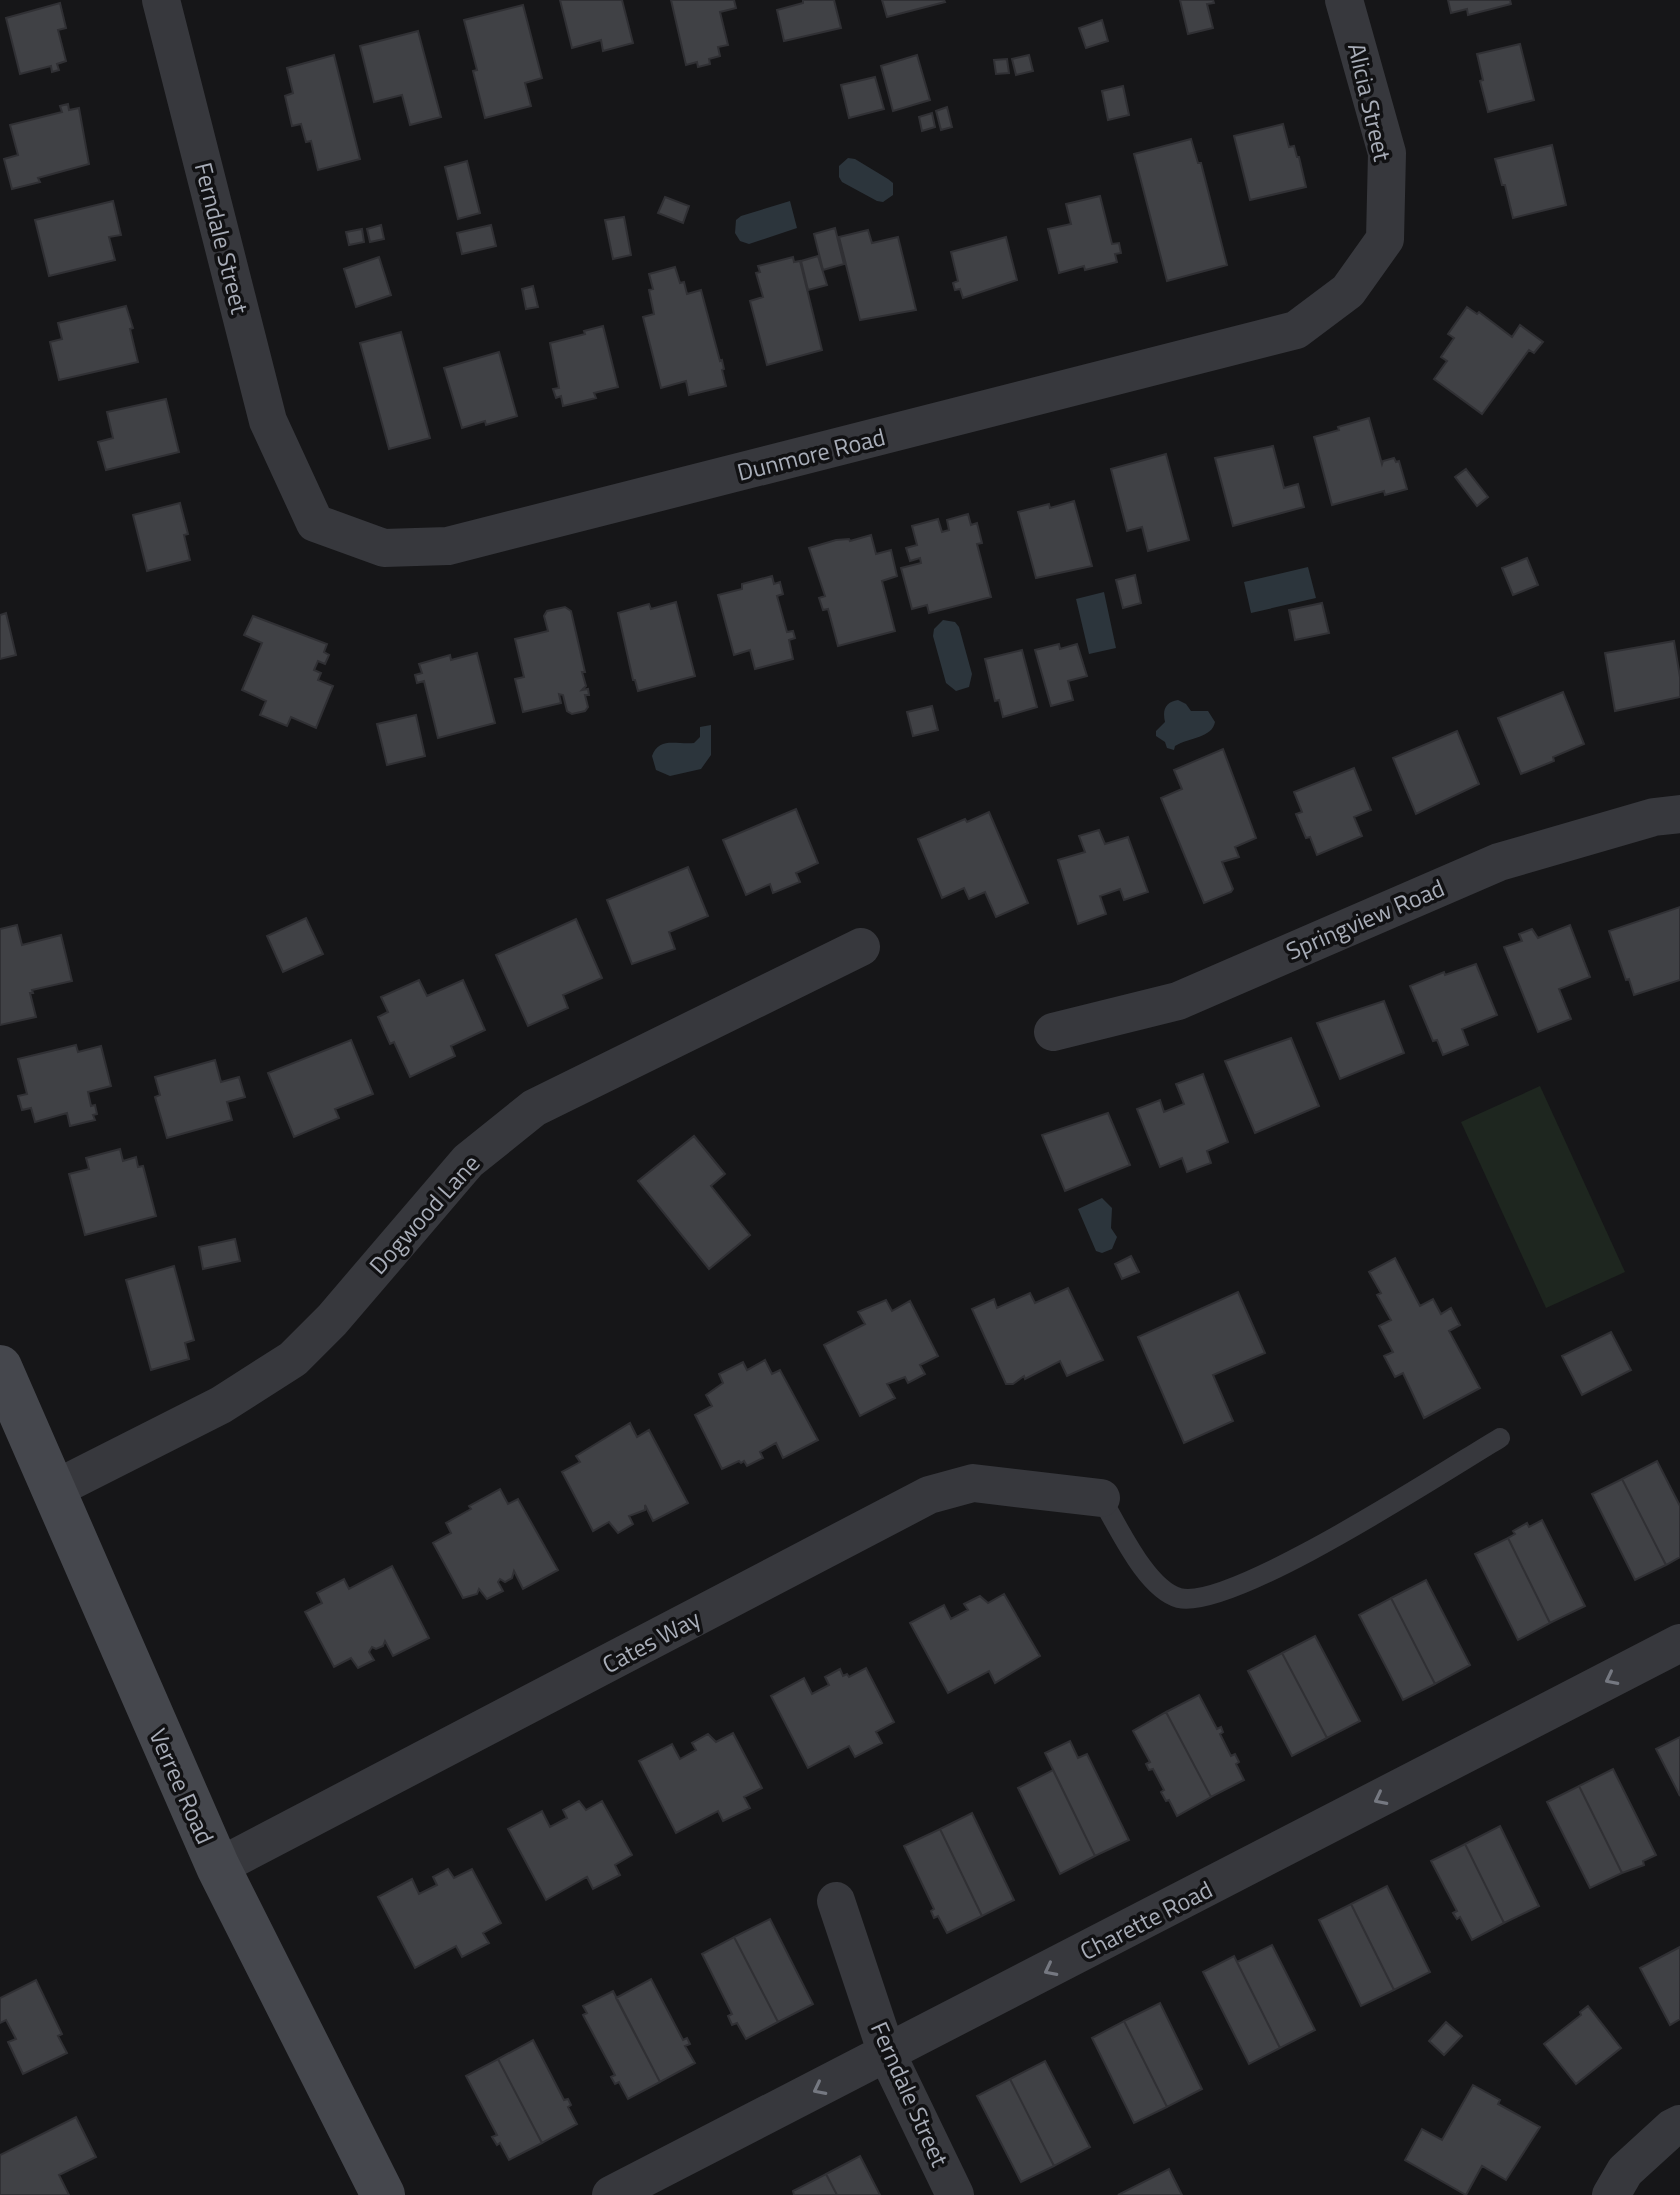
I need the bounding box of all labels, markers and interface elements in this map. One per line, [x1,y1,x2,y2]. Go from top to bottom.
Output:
street label: Alicia Street [1339,39,1401,165]
street label: Ferndale Street [186,158,258,318]
street label: Dunmore Road [733,418,889,490]
street label: Springview Road [1280,869,1450,969]
street label: Dogwood Lane [360,1146,488,1282]
street label: Cates Way [596,1600,707,1682]
one-way arrow [1604,1669,1619,1684]
street label: Verree Road [141,1722,223,1850]
one-way arrow [1373,1789,1388,1804]
street label: Charette Road [1074,1871,1218,1969]
one-way arrow [1043,1960,1058,1975]
street label: Ferndale Street [862,2016,958,2173]
one-way arrow [812,2079,827,2095]

